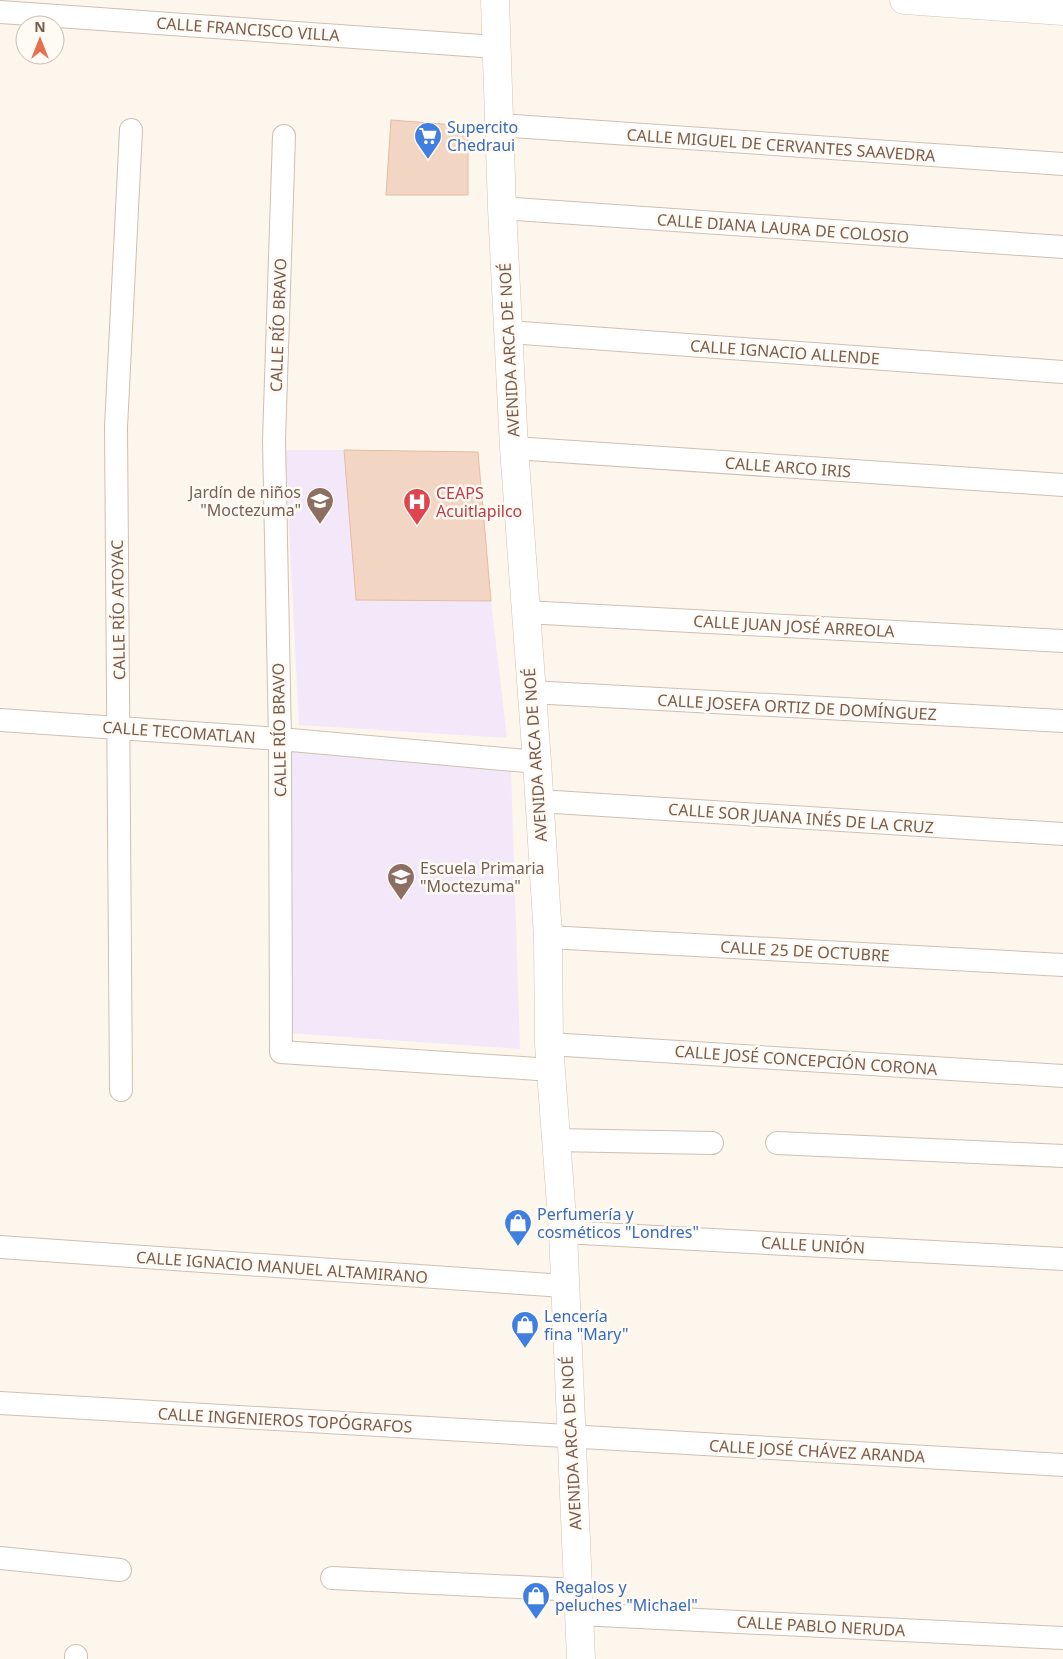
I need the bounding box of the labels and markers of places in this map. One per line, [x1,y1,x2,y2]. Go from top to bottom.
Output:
place label: Supercito Chedraui [447,116,518,156]
supermarket icon: Supercito Chedraui [413,121,443,160]
place label: Jardín de niños "Moctezuma" [187,481,301,521]
place label: CEAPS Acuitlapilco [436,482,522,522]
school or university icon: Jardín de niños "Moctezuma" [305,486,335,525]
hospital icon: CEAPS Acuitlapilco [402,487,432,526]
place label: Escuela Primaria "Moctezuma" [420,857,544,897]
school or university icon: Escuela Primaria "Moctezuma" [386,862,416,901]
place label: Perfumería y cosméticos "Londres" [537,1203,699,1243]
shop icon: Perfumería y cosméticos "Londres" [503,1208,533,1247]
place label: Lencería fina "Mary" [544,1305,629,1345]
shop icon: Lencería fina "Mary" [510,1310,540,1349]
place label: Regalos y peluches "Michael" [555,1576,698,1616]
shop icon: Regalos y peluches "Michael" [521,1581,551,1620]

